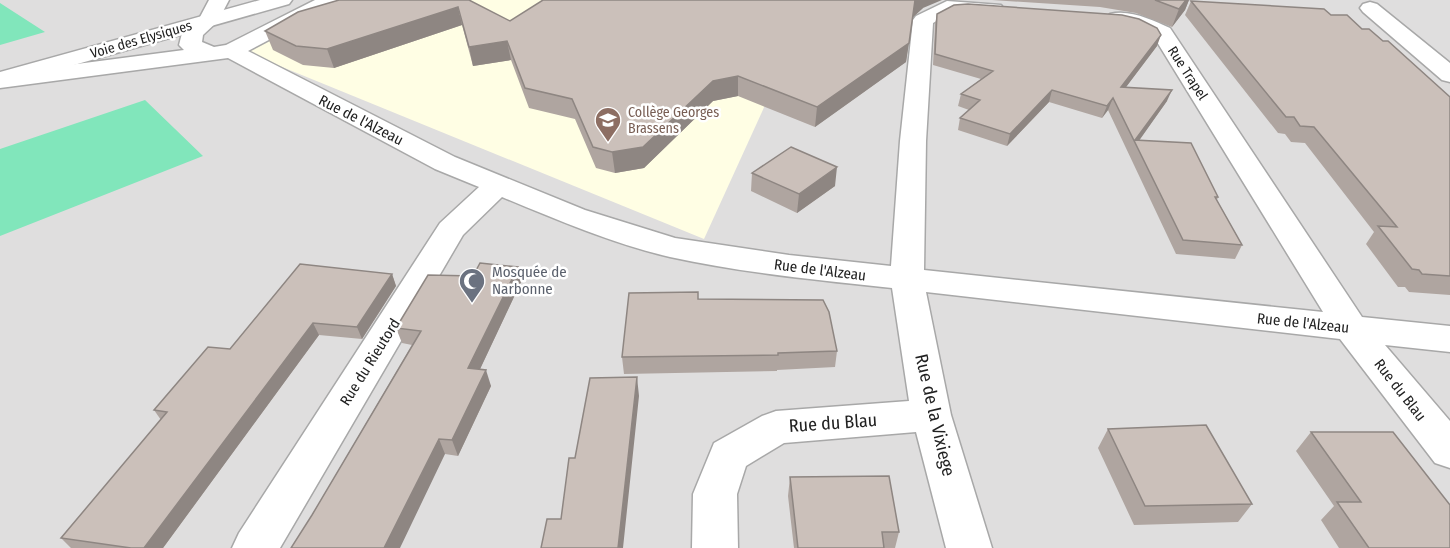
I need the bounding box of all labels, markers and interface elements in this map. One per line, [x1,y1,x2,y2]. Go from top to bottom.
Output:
street label: Voie des Elysiques [88,17,194,62]
street label: Rue Trapel [1164,43,1211,104]
street label: Rue de l'Alzeau [316,91,406,149]
place label: Collège Georges Brassens [628,104,719,137]
school or university icon: Collège Georges Brassens [593,105,623,143]
street label: Rue de l'Alzeau [773,255,867,285]
place label: Mosquée de Narbonne [492,263,567,298]
mosque icon: Mosquée de Narbonne [457,266,487,304]
street label: Rue de l'Alzeau [1256,309,1350,337]
street label: Rue du Rieutord [336,315,404,409]
street label: Rue de la Vixiege [910,352,960,478]
street label: Rue du Blau [1370,355,1430,425]
street label: Rue du Blau [788,409,878,437]

